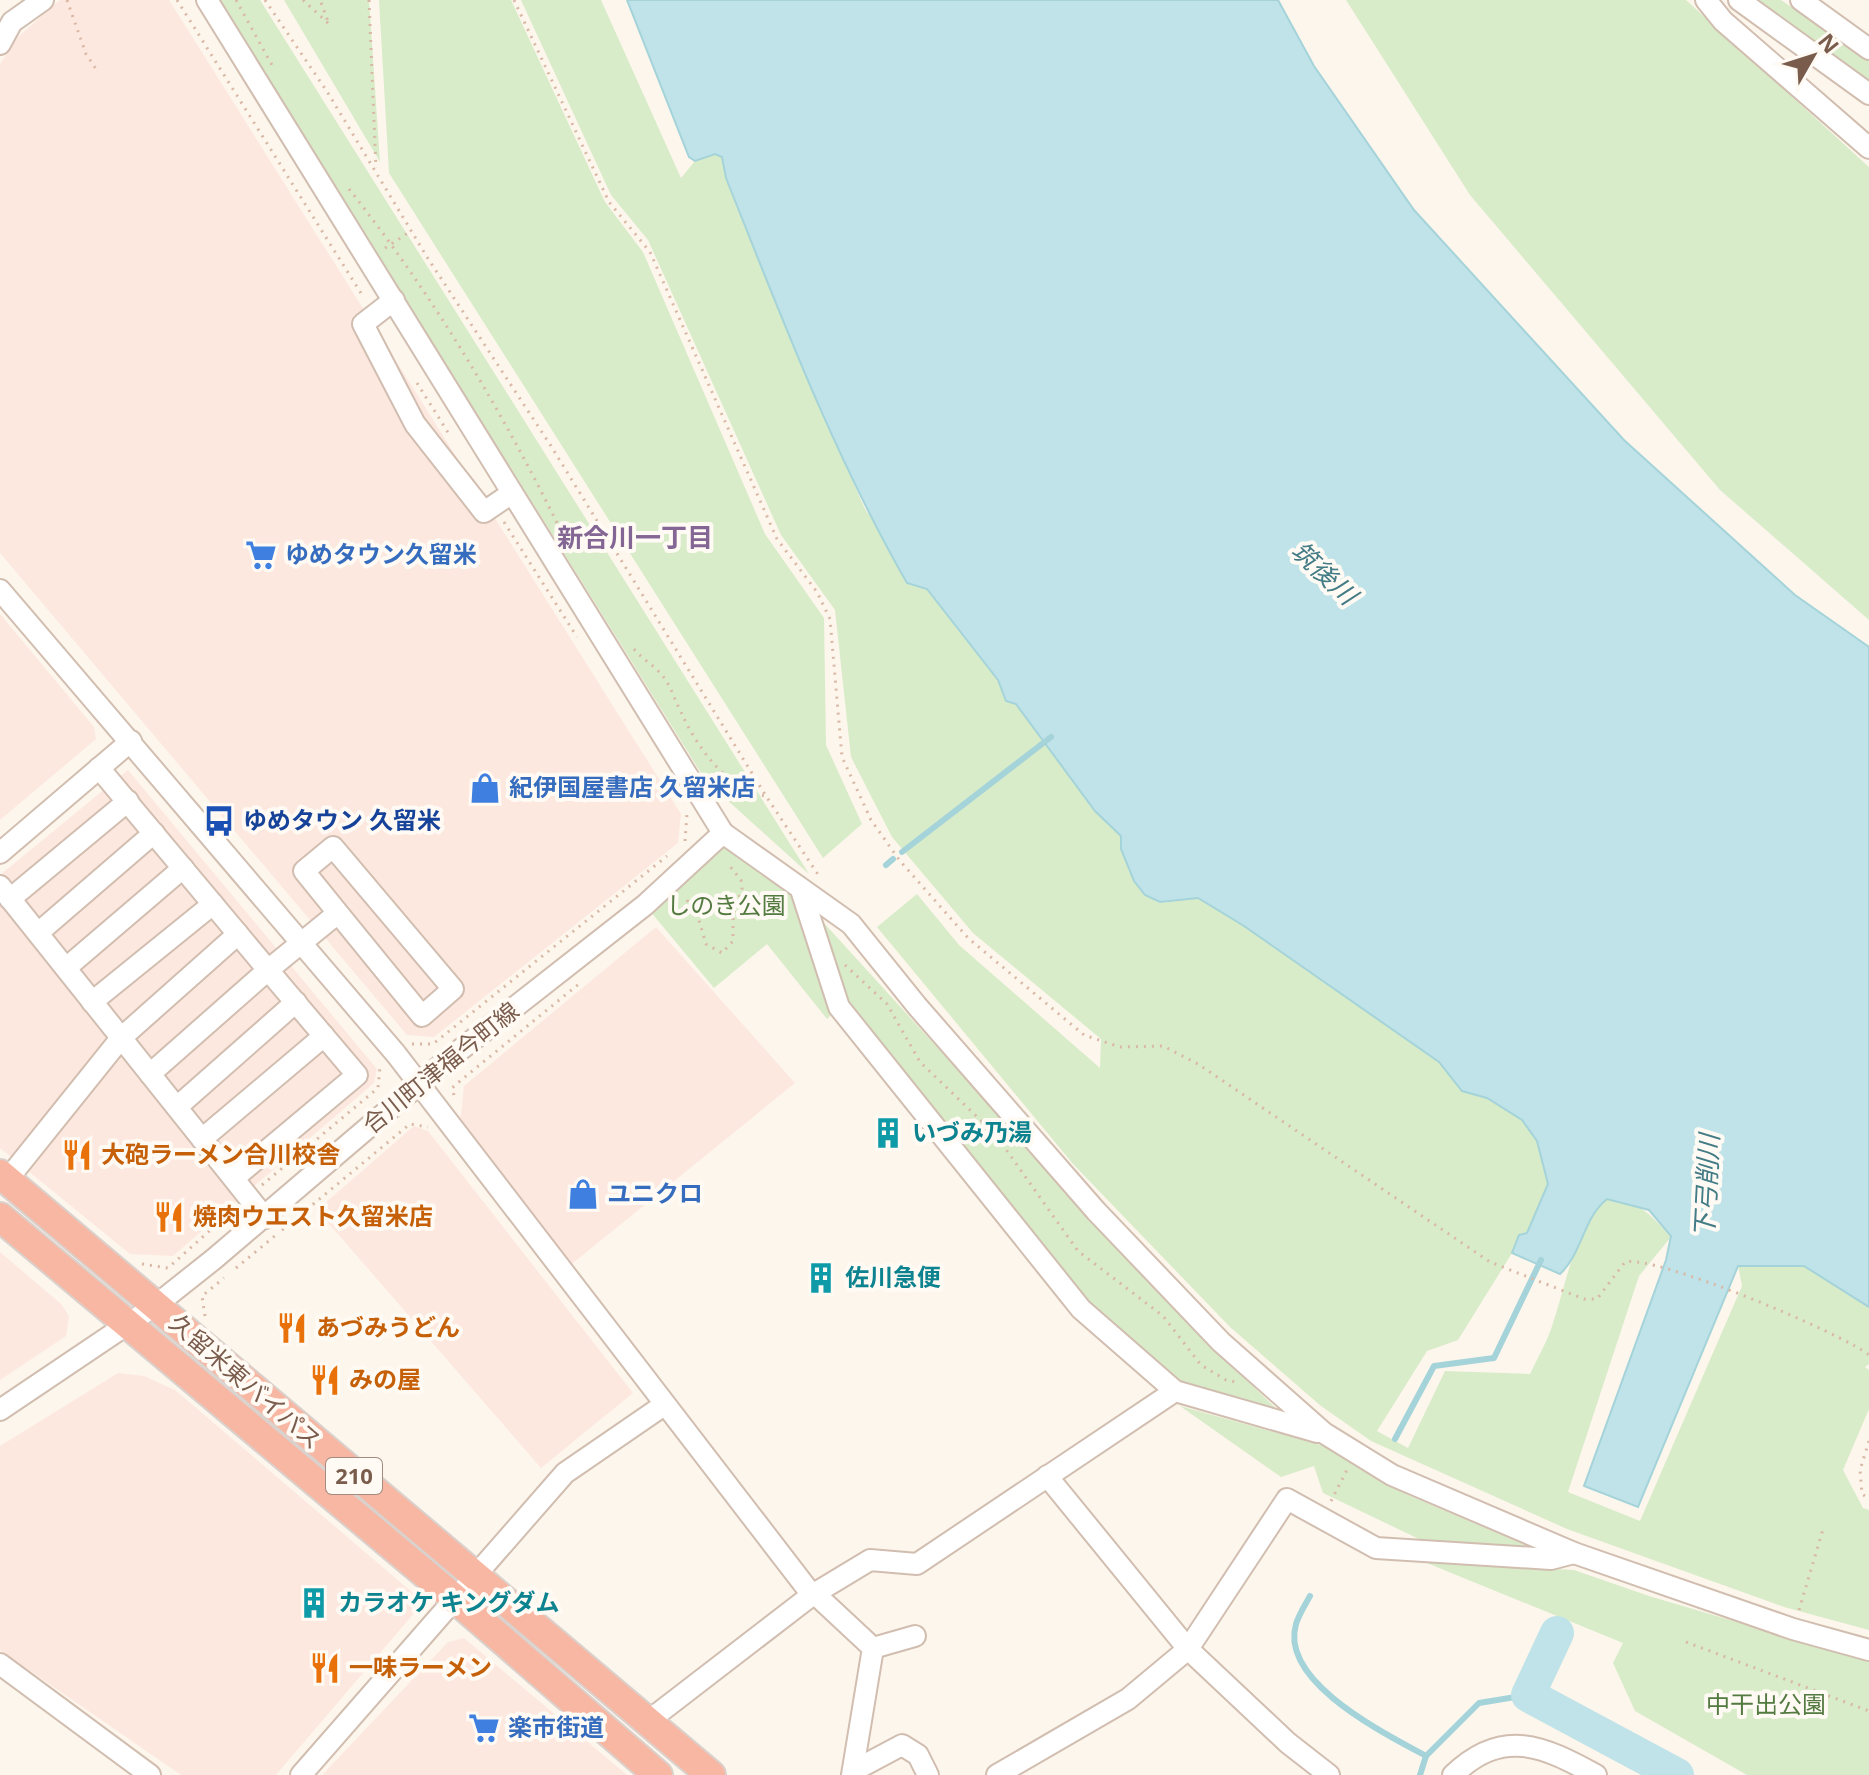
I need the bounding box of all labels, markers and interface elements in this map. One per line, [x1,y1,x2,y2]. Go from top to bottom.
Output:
north arrow [1773,16,1853,96]
text: N [1812,26,1847,59]
district label: 新合川一丁目 [557,519,713,555]
water label: 筑後川 [1284,533,1368,614]
place label: ゆめタウン久留米 [285,537,477,570]
supermarket icon: ゆめタウン久留米 [244,538,278,572]
place label: 紀伊国屋書店 久留米店 [509,770,755,803]
shop icon: 紀伊国屋書店 久留米店 [468,771,502,805]
place label: ゆめタウン 久留米 [243,803,441,836]
bus stop icon: ゆめタウン 久留米 [202,804,236,838]
park label: しのき公園 [666,888,786,921]
street label: 合川町津福今町線 [355,994,525,1140]
place label: いづみ乃湯 [912,1115,1032,1148]
building icon: いづみ乃湯 [871,1116,905,1150]
water label: 下弓削川 [1685,1130,1727,1239]
place label: 大砲ラーメン合川校舎 [101,1137,340,1170]
restaurant icon: 大砲ラーメン合川校舎 [60,1138,94,1172]
place label: ユニクロ [607,1176,703,1209]
shop icon: ユニクロ [566,1177,600,1211]
place label: 焼肉ウエスト久留米店 [193,1199,433,1232]
restaurant icon: 焼肉ウエスト久留米店 [152,1200,186,1234]
place label: 佐川急便 [845,1260,941,1293]
building icon: 佐川急便 [804,1261,838,1295]
street label: 久留米東バイパス [163,1306,329,1456]
place label: あづみうどん [316,1310,460,1343]
restaurant icon: あづみうどん [275,1311,309,1345]
place label: みの屋 [349,1362,421,1395]
restaurant icon: みの屋 [308,1363,342,1397]
road number: 210 [326,1458,382,1494]
place label: カラオケ キングダム [338,1585,560,1618]
building icon: カラオケ キングダム [297,1586,331,1620]
place label: 一味ラーメン [349,1650,492,1683]
restaurant icon: 一味ラーメン [308,1651,342,1685]
park label: 中干出公園 [1706,1687,1826,1720]
place label: 楽市街道 [508,1710,604,1743]
supermarket icon: 楽市街道 [467,1711,501,1745]

